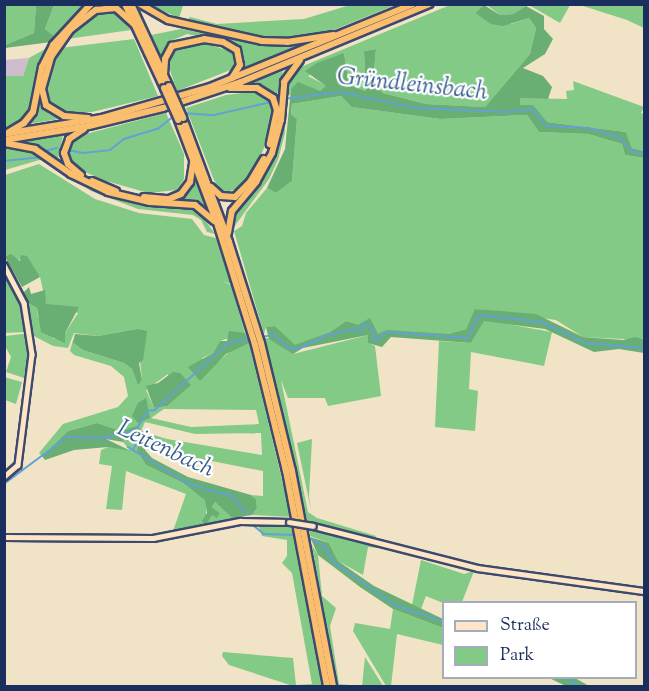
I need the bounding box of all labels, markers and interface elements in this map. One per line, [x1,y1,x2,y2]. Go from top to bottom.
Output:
water label: Gründleinsbach [335,64,489,108]
water label: Leitenbach [112,415,218,485]
legend [442,601,637,679]
text: Straße [500,613,550,639]
text: Park [500,643,534,669]

